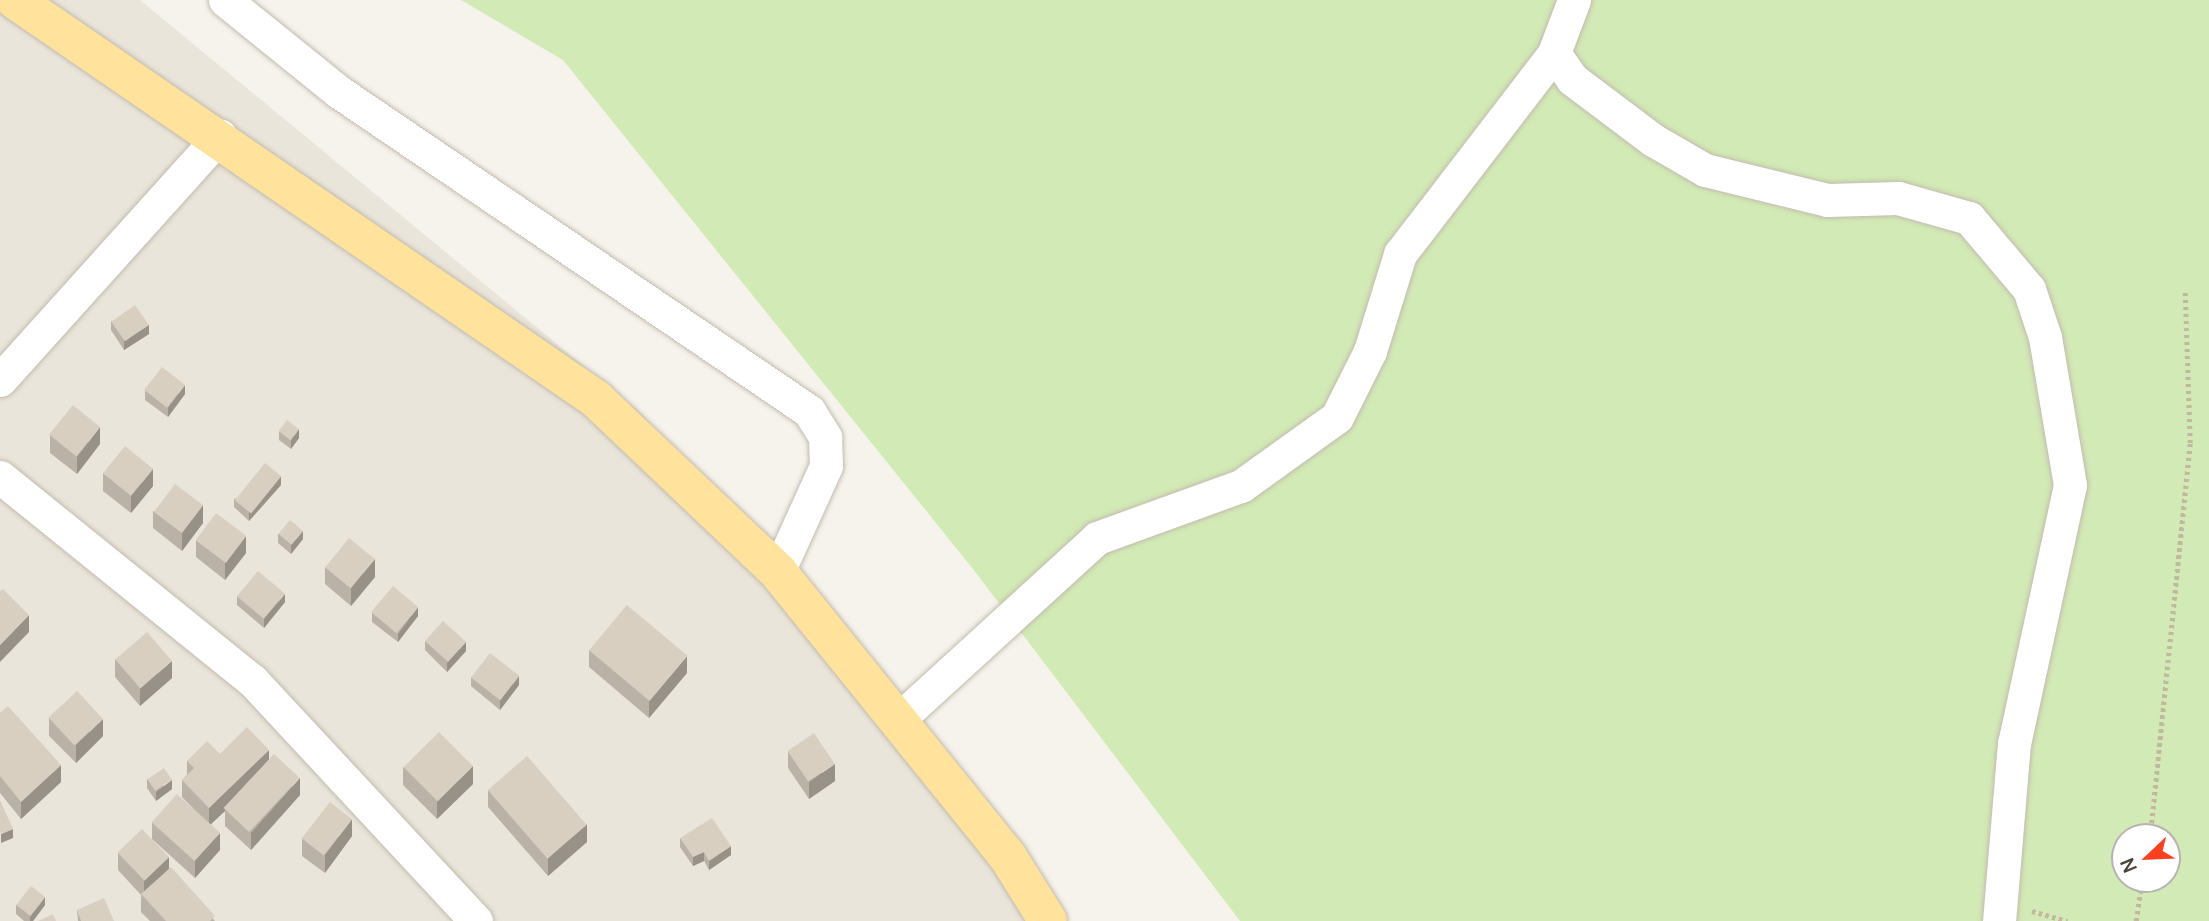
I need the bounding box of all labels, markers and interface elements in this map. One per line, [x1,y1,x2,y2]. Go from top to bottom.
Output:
north arrow [2111,823,2181,893]
text: N [2114,854,2143,877]

